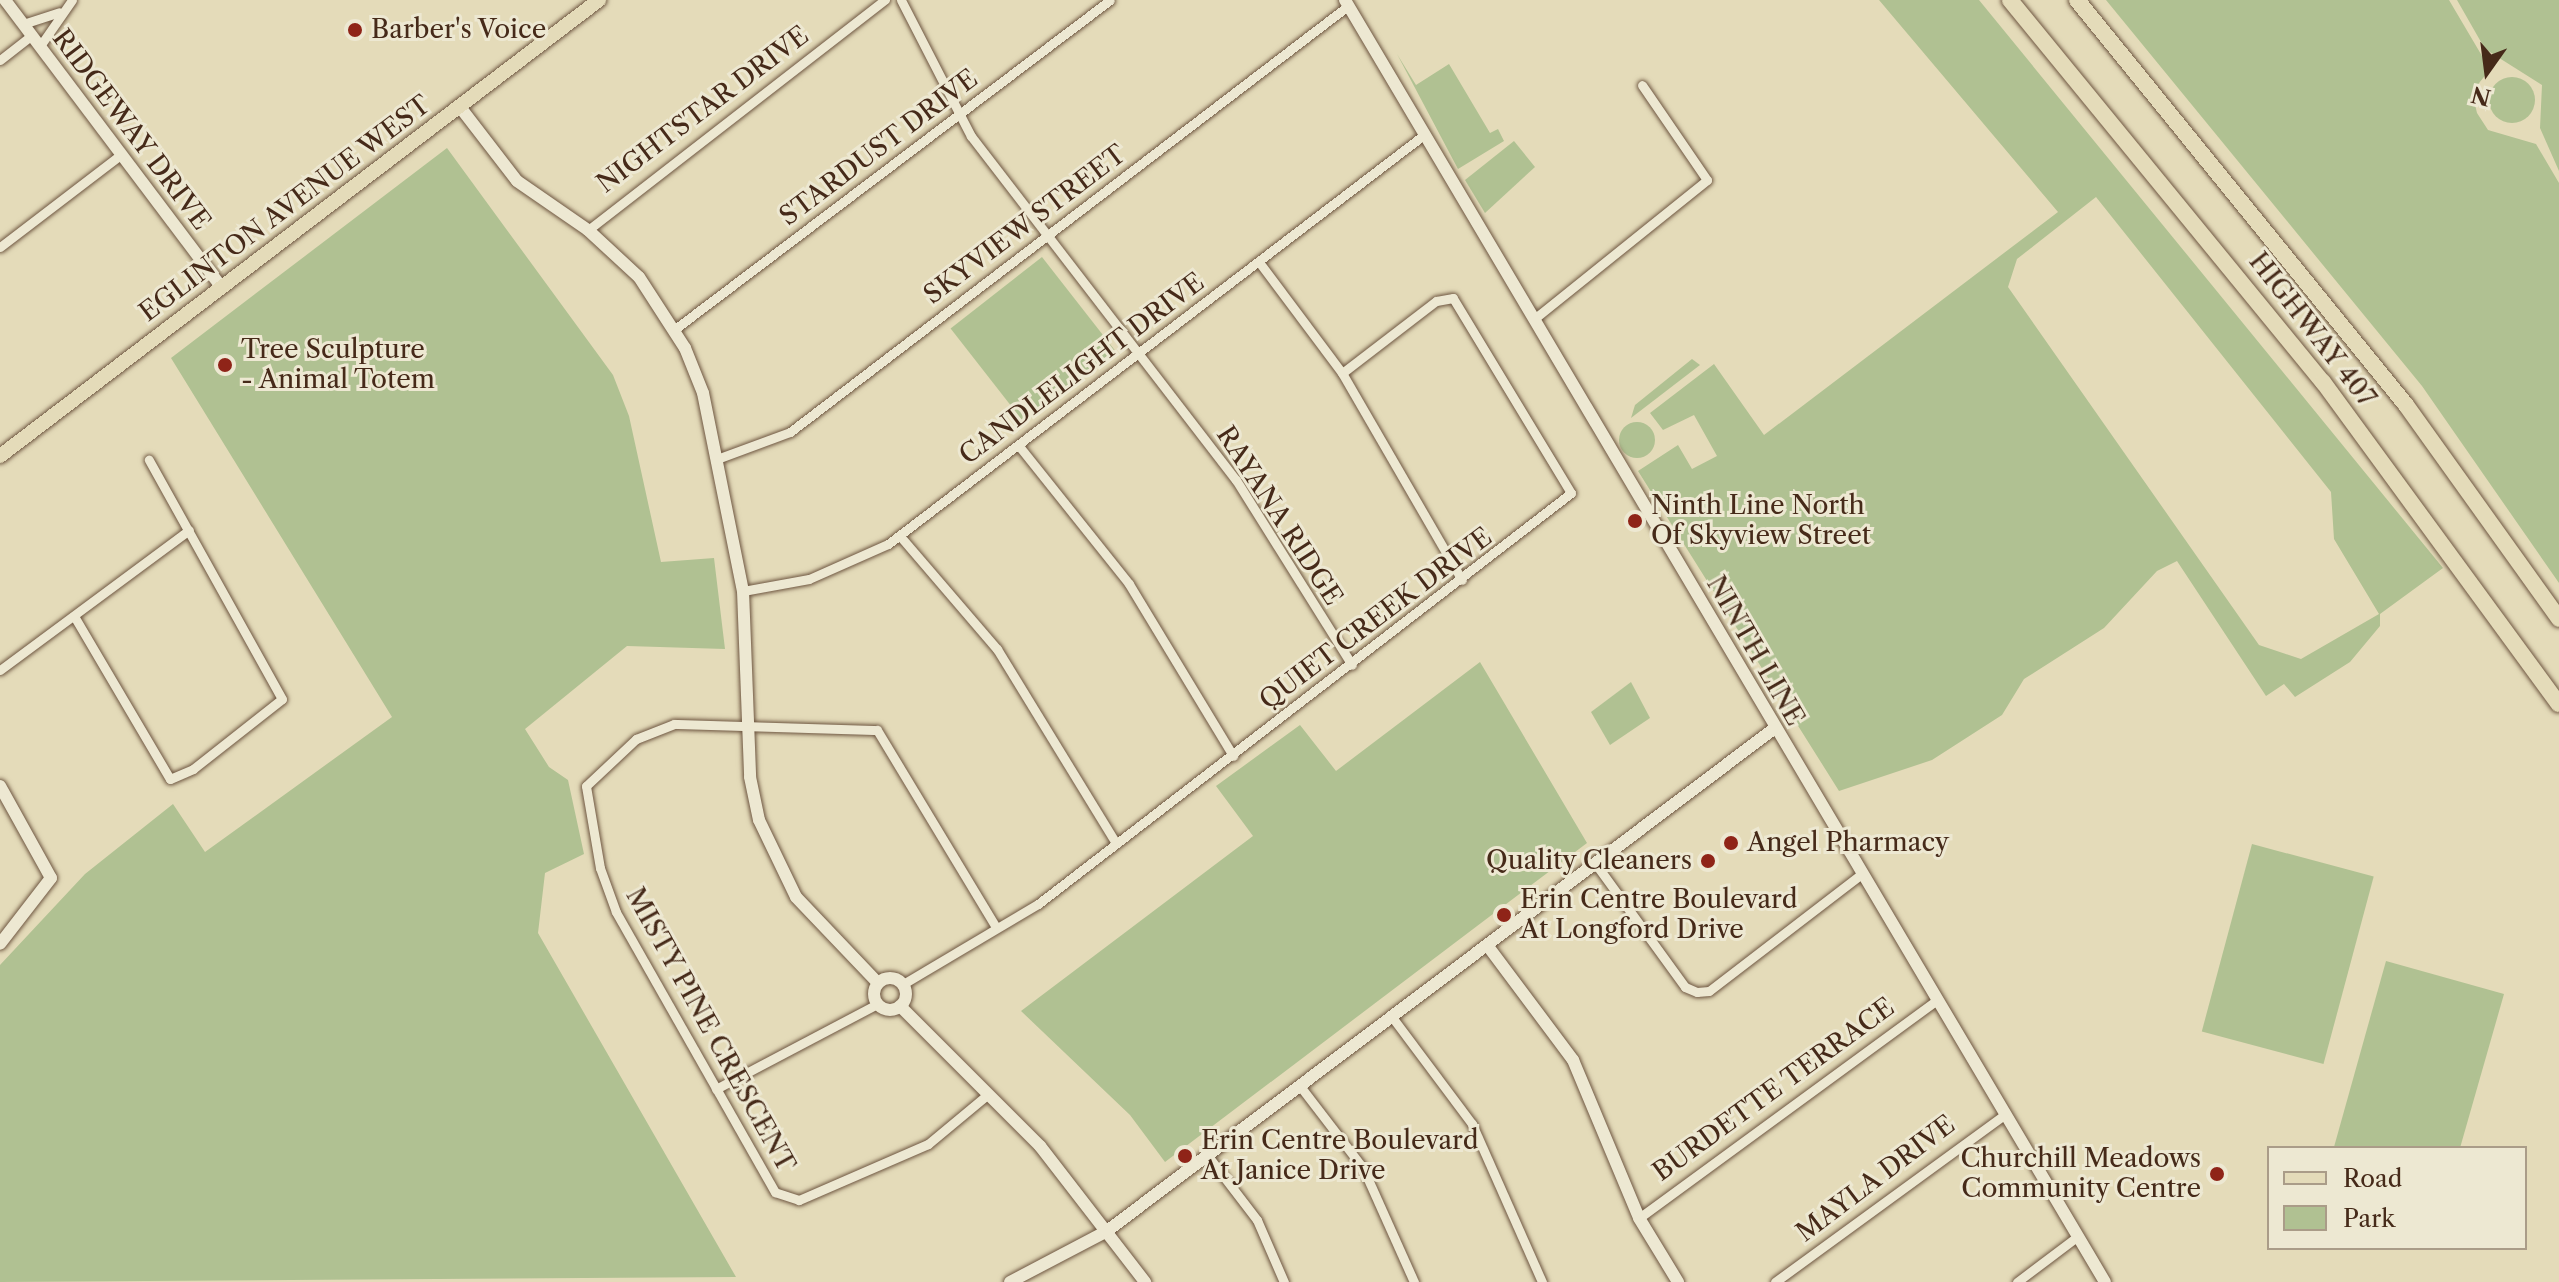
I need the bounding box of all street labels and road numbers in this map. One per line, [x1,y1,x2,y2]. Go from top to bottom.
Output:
street label: NIGHTSTAR DRIVE [590,20,816,200]
street label: RIDGEWAY DRIVE [45,23,217,237]
street label: STARDUST DRIVE [774,63,984,233]
street label: EGLINTON AVENUE WEST [133,89,437,329]
street label: SKYVIEW STREET [918,139,1132,311]
street label: HIGHWAY 407 [2242,246,2382,414]
street label: CANDLELIGHT DRIVE [953,267,1211,471]
street label: RAYANA RIDGE [1209,420,1349,612]
street label: QUIET CREEK DRIVE [1253,521,1499,717]
street label: NINTH LINE [1700,571,1810,731]
street label: MISTY PINE CRESCENT [619,882,801,1178]
street label: BURDETTE TERRACE [1647,992,1901,1188]
street label: MAYLA DRIVE [1790,1109,1962,1249]

